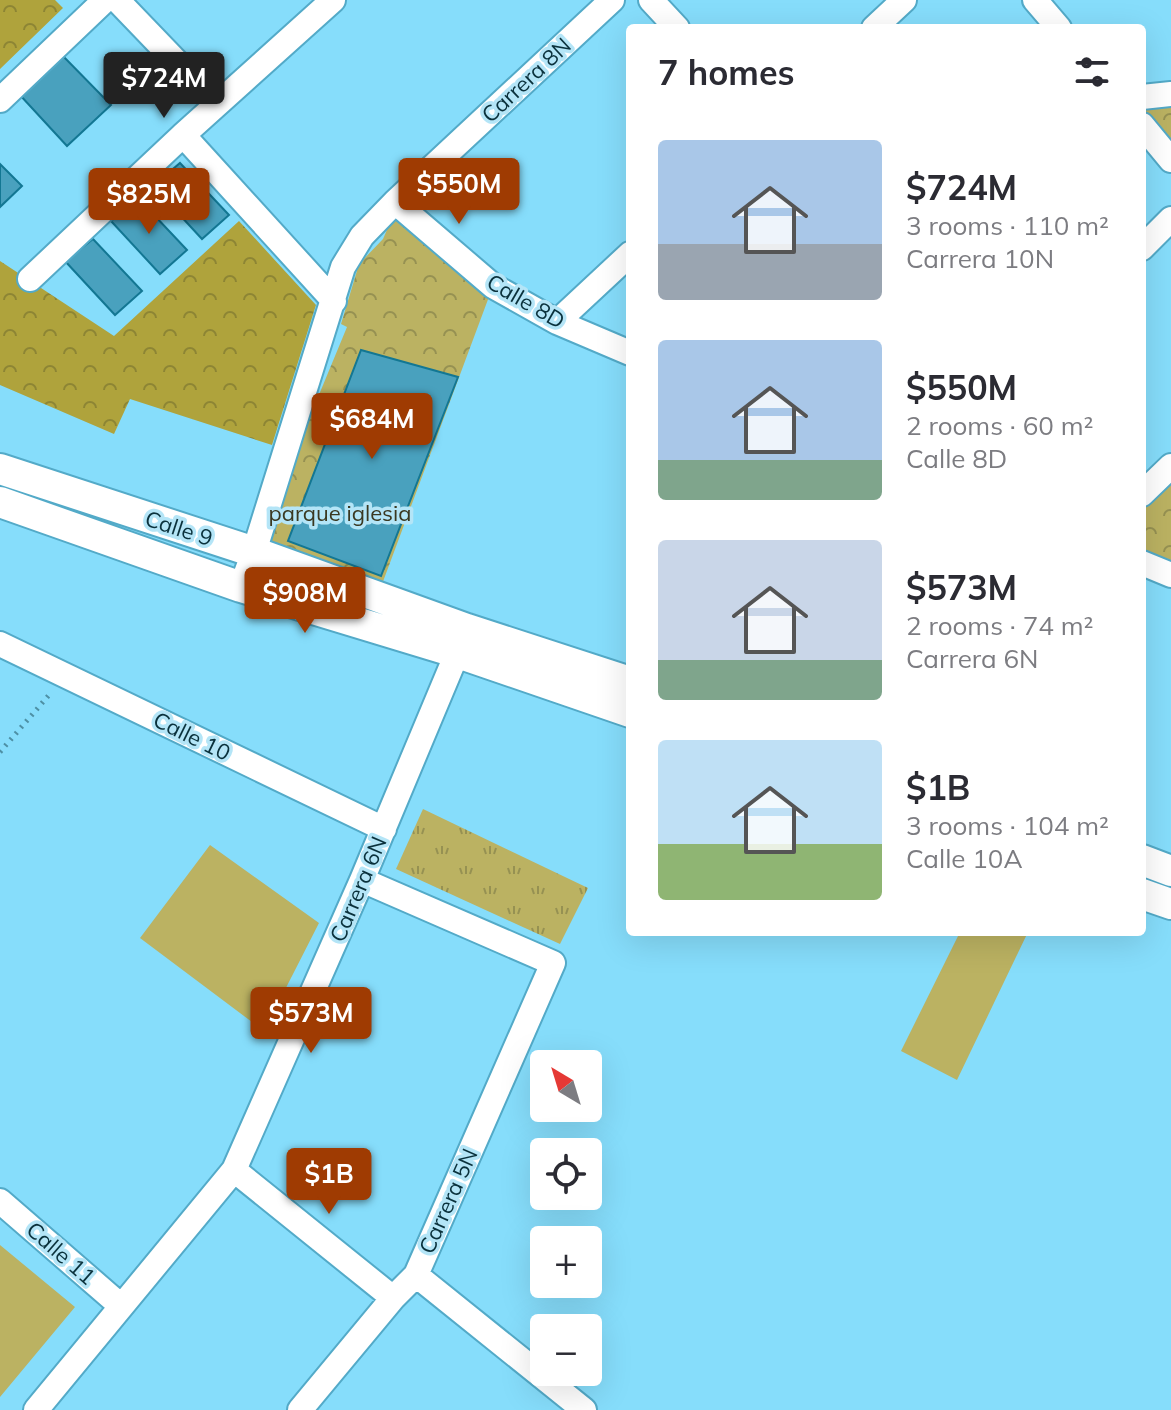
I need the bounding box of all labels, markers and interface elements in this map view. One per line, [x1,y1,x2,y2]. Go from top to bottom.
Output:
street label: Carrera 8N [475,32,577,128]
icon: filters [1070,50,1114,94]
text: 7 homes [658,51,795,94]
pin: $724M [108,52,220,120]
text: $724M [121,61,207,94]
pin: $550M [403,158,515,226]
text: $724M [906,166,1017,209]
text: $550M [416,167,502,200]
pin: $825M [93,168,205,236]
icon: home [722,172,818,268]
text: $825M [106,177,192,210]
text: 3 rooms · 110 m² [906,209,1109,242]
text: Carrera 10N [906,242,1054,275]
street label: Calle 8D [482,267,570,335]
text: $550M [906,366,1017,409]
icon: home [722,372,818,468]
pin: $684M [316,393,428,461]
text: $684M [329,402,415,435]
text: 2 rooms · 60 m² [906,409,1093,442]
text: Calle 8D [906,442,1007,475]
park label: parque iglesia [269,499,411,527]
street label: Calle 9 [142,504,216,552]
text: $573M [906,566,1017,609]
pin: $908M [249,567,361,635]
icon: home [722,572,818,668]
text: $908M [262,576,348,609]
text: 2 rooms · 74 m² [906,609,1093,642]
text: Carrera 6N [906,642,1039,675]
street label: Calle 10 [149,705,235,767]
text: $1B [906,766,970,809]
icon: home [722,772,818,868]
text: 3 rooms · 104 m² [906,809,1109,842]
street label: Carrera 6N [323,832,393,946]
text: Calle 10A [906,842,1023,875]
pin: $573M [255,987,367,1055]
text: $573M [268,996,354,1029]
north arrow [530,1050,602,1122]
map controls [530,1050,602,1386]
button: locate [530,1138,602,1210]
street label: Carrera 5N [412,1144,484,1258]
pin: $1B [290,1148,368,1216]
text: $1B [304,1157,354,1190]
street label: Calle 11 [21,1215,101,1291]
button: + [530,1226,602,1298]
button: − [530,1314,602,1386]

